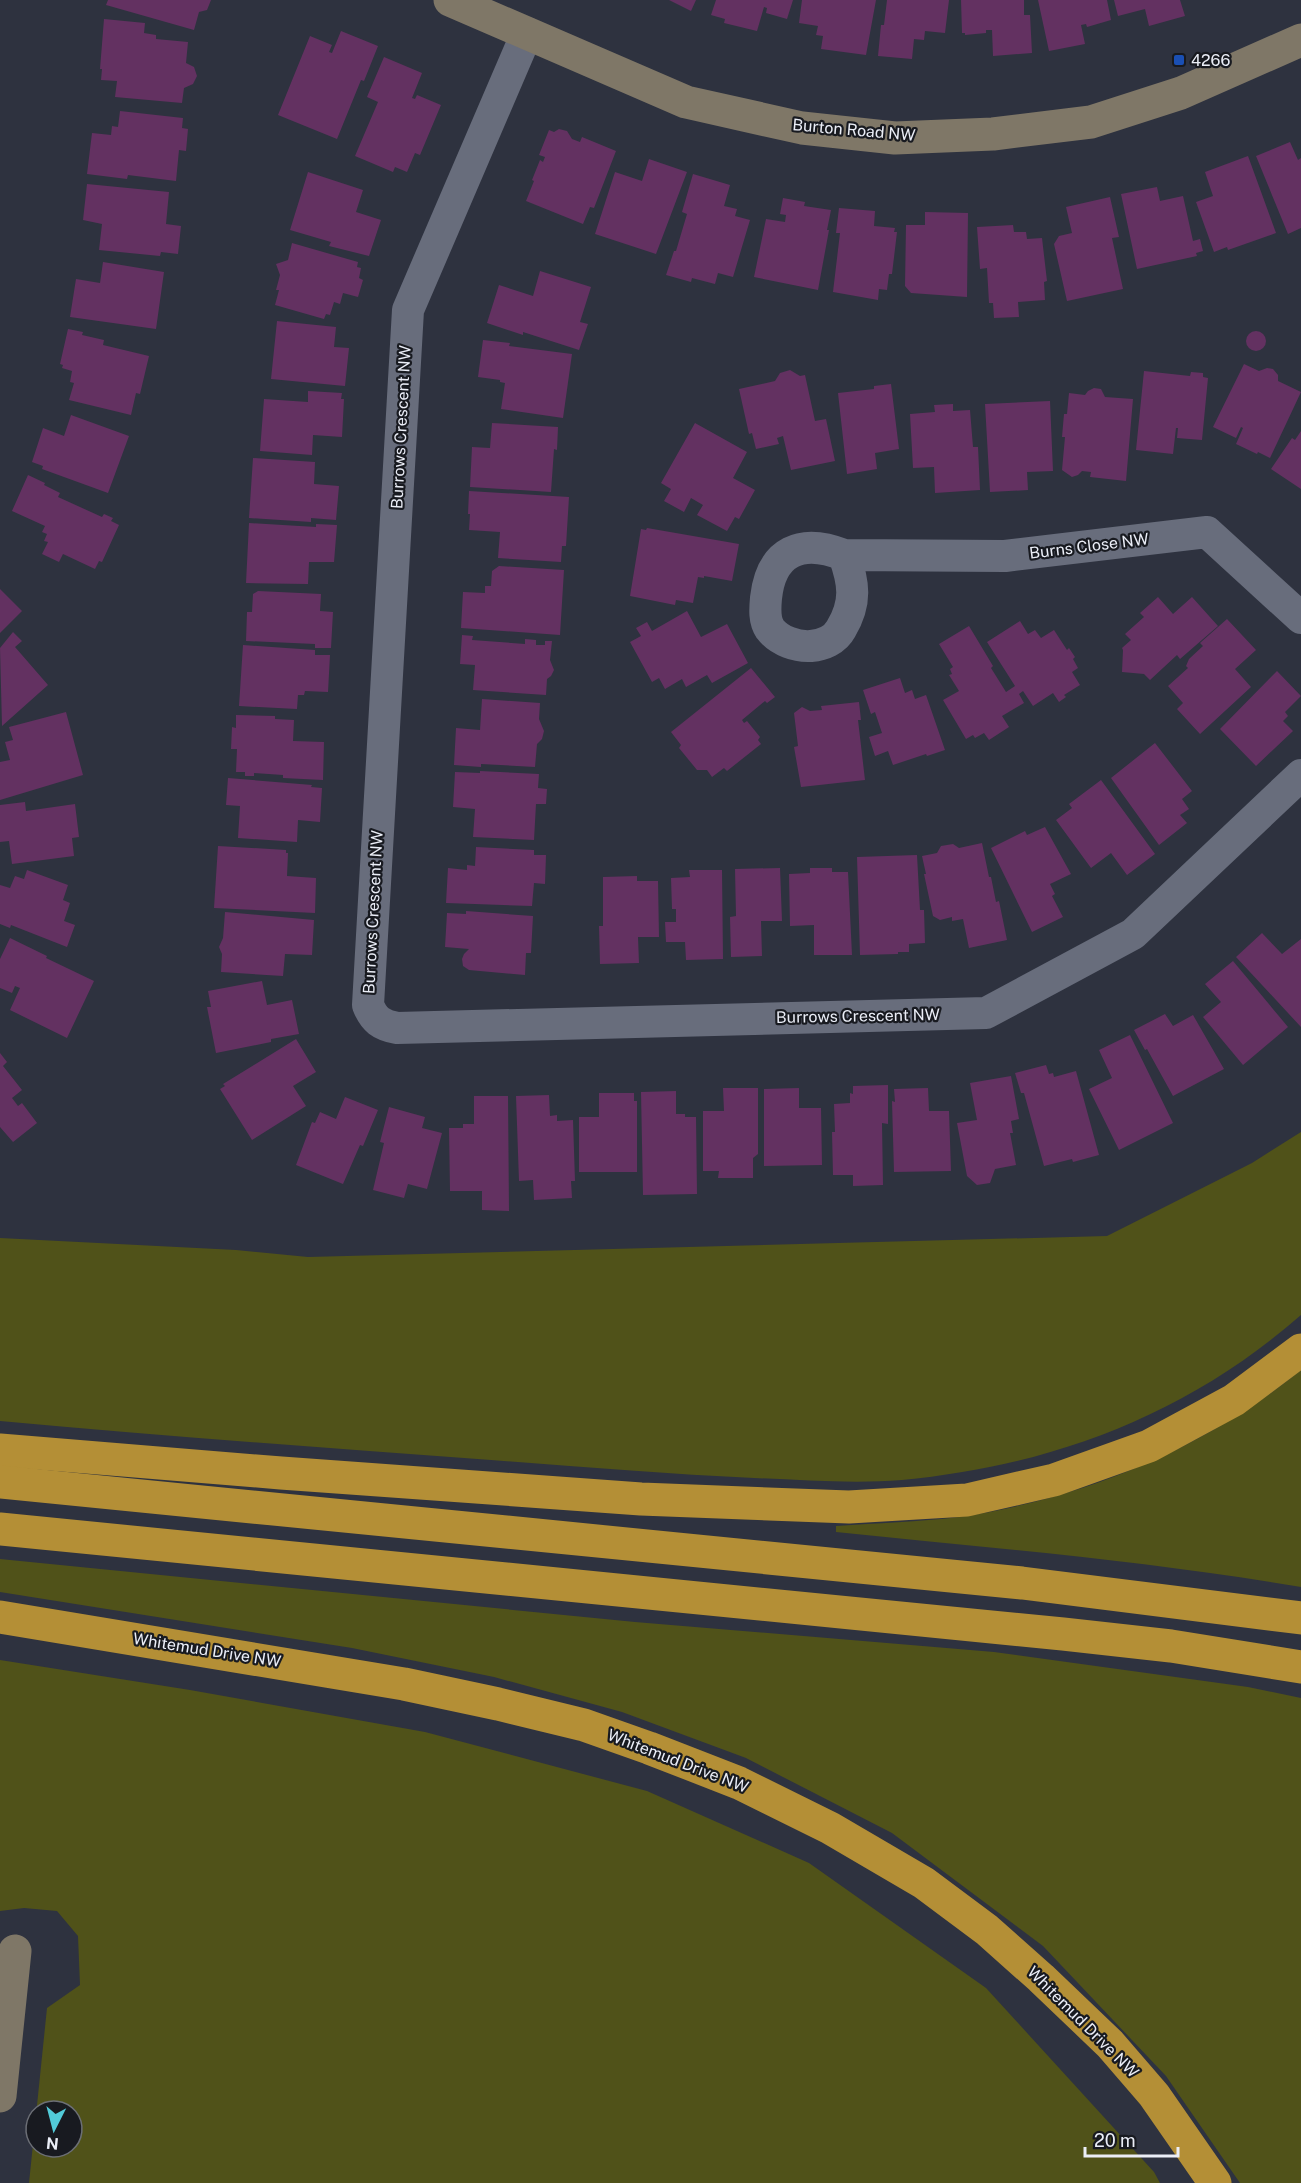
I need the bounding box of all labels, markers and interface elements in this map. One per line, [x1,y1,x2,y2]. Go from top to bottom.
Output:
place label: 4266 [1191,51,1230,70]
marker: 4266 [1172,53,1186,67]
street label: Burton Road NW [792,115,916,145]
street label: Burrows Crescent NW [387,345,415,509]
street label: Burns Close NW [1028,529,1150,563]
street label: Burrows Crescent NW [359,830,387,994]
street label: Burrows Crescent NW [776,1005,940,1027]
street label: Whitemud Drive NW [132,1629,282,1671]
street label: Whitemud Drive NW [605,1725,751,1797]
street label: Whitemud Drive NW [1023,1962,1143,2082]
north arrow [24,2099,84,2159]
scale bar [1085,2120,1178,2158]
text: 20 m [1094,2130,1136,2151]
text: N [45,2133,60,2154]

